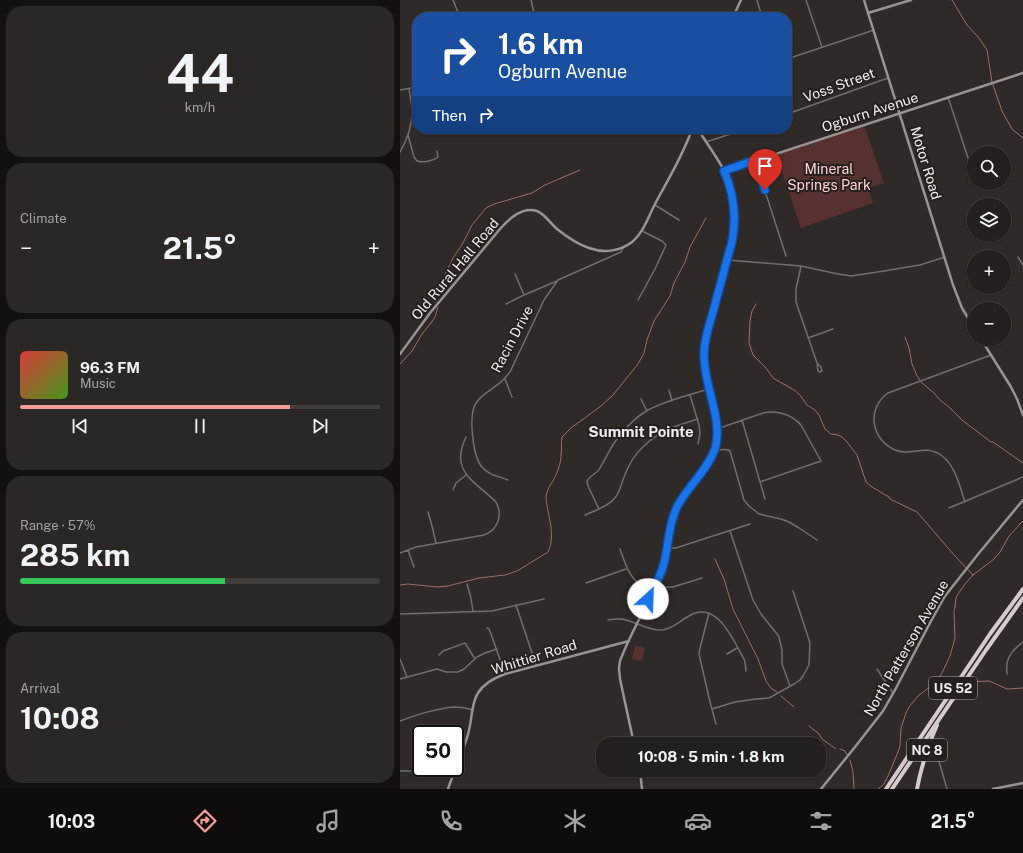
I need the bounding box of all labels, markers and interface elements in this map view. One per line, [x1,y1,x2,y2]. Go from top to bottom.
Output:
text: 1.6 km [498,27,584,60]
icon: right [432,28,484,80]
text: 44 [166,43,234,104]
text: Ogburn Avenue [498,61,627,82]
street label: Voss Street [801,65,877,105]
street label: Ogburn Avenue [820,89,920,135]
text: km/h [185,100,215,115]
icon: right [475,104,497,126]
text: Then [432,107,467,124]
street label: Motor Road [907,125,945,201]
map controls [967,146,1011,346]
button: search [967,146,1011,190]
pin [748,149,782,190]
icon: arrive [754,155,776,177]
park label: Mineral Springs Park [787,161,871,193]
button: layers [967,198,1011,242]
text: Climate [20,211,67,226]
street label: Old Rural Hall Road [408,215,502,323]
text: 21.5° [163,230,237,266]
text: − [20,235,32,261]
text: + [368,235,380,261]
button: + [967,250,1011,294]
button: − [967,302,1011,346]
street label: Racin Drive [488,303,536,375]
text: 96.3 FM [80,359,140,376]
text: Music [80,376,116,391]
icon: previous [69,415,91,437]
icon: pause [189,415,211,437]
icon: next [309,415,331,437]
district label: Summit Pointe [588,423,694,440]
text: Range · 57% [20,518,96,533]
text: 285 km [20,537,130,573]
street label: North Patterson Avenue [860,577,952,719]
position arrow [627,578,669,620]
street label: Whittier Road [489,636,579,678]
road number: US 52 [929,677,977,699]
text: Arrival [20,681,60,696]
text: 10:08 [20,700,100,736]
speed limit sign: 50 [412,725,464,777]
road number: NC 8 [907,739,947,761]
text: 10:08 · 5 min · 1.8 km [638,748,784,765]
icon: directions [191,807,219,835]
icon: music [314,807,342,835]
icon: phone [437,807,465,835]
icon: climate [561,807,589,835]
icon: car [684,807,712,835]
icon: filters [807,807,835,835]
text: 10:03 [48,811,95,832]
text: 21.5° [931,811,975,832]

